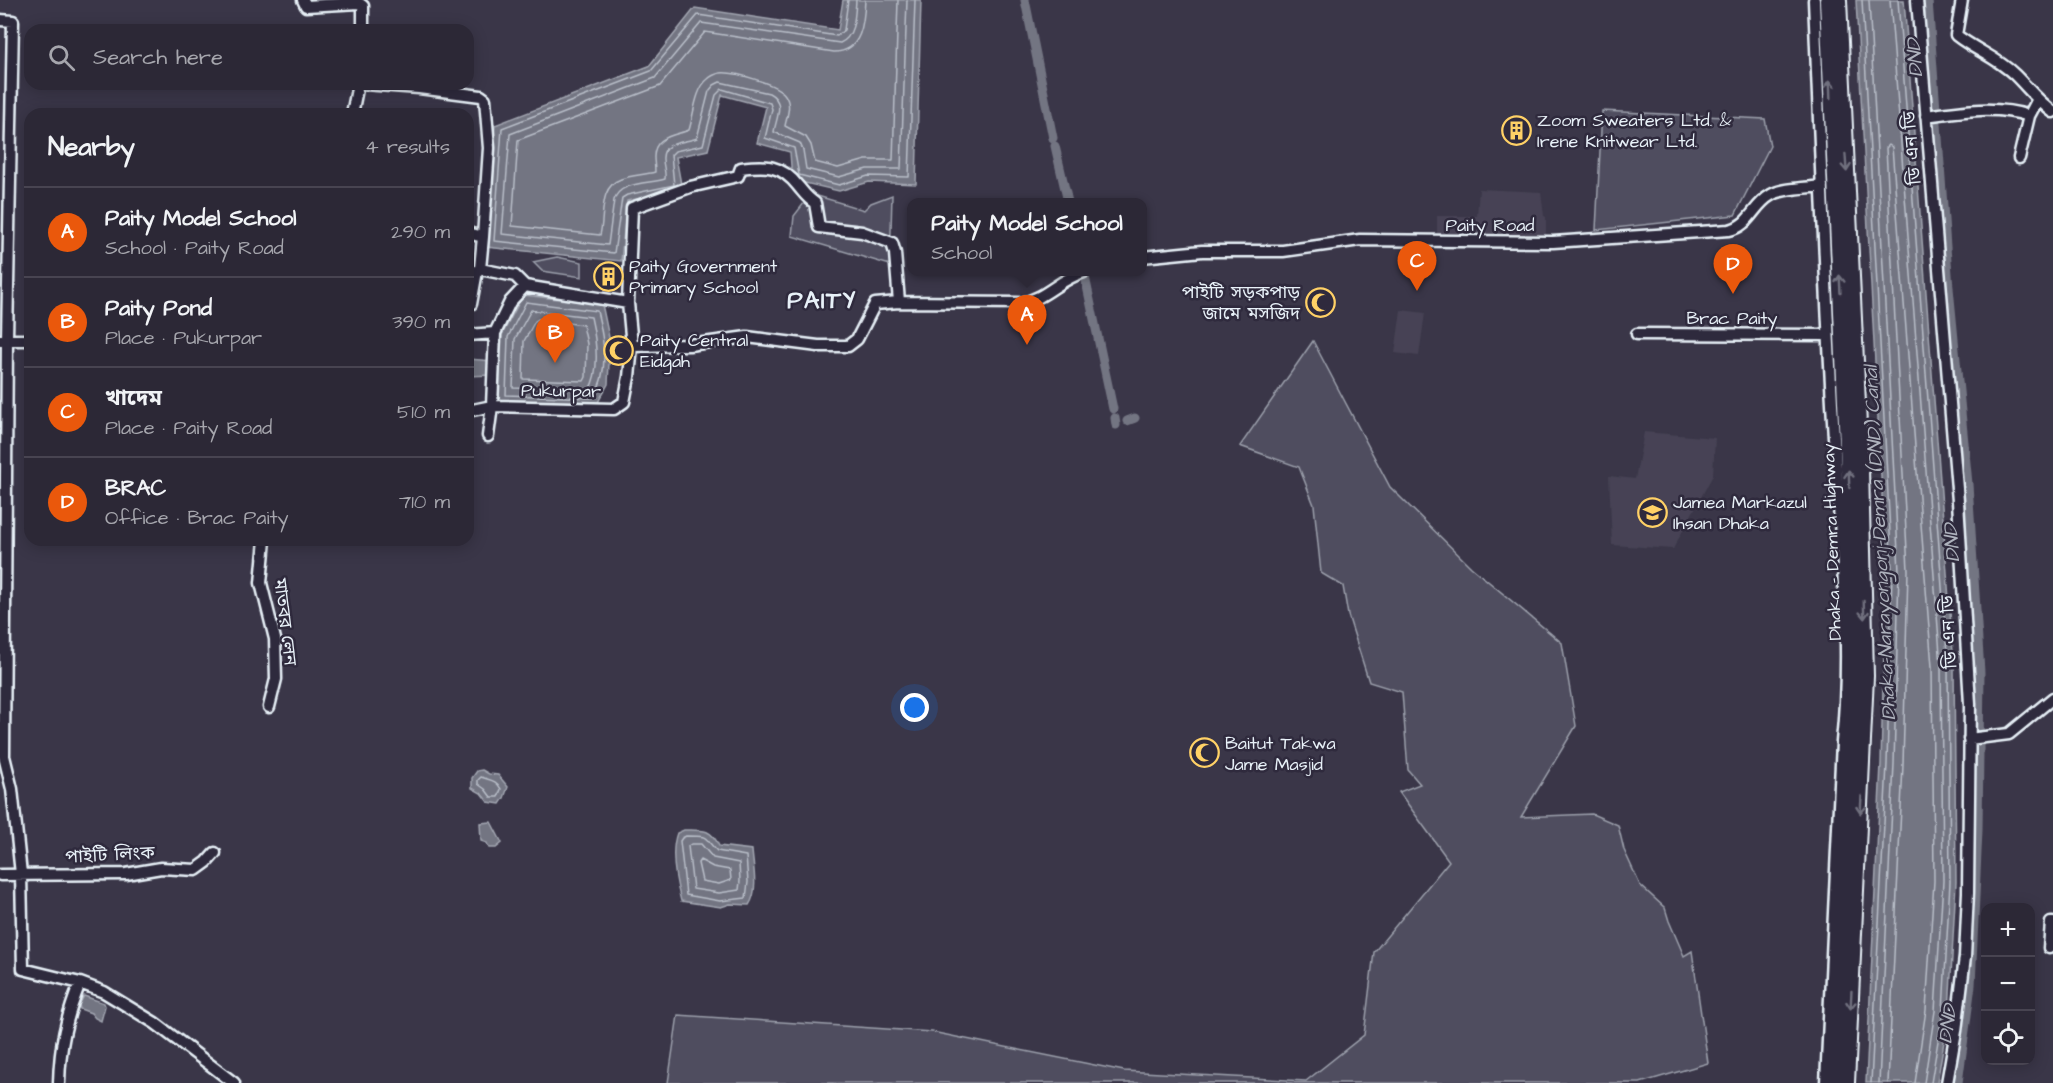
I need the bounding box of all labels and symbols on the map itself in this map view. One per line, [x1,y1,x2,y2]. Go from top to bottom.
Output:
water label: DND [1900,36,1930,78]
one-way arrow [1824,80,1836,100]
place label: Zoom Sweaters Ltd. & Irene Knitwear Ltd. [1537,108,1732,154]
street label: ডি এন ডি [1896,110,1928,187]
building icon: Zoom Sweaters Ltd. & Irene Knitwear Ltd. [1500,114,1532,146]
one-way arrow [1841,153,1852,173]
street label: Paity Road [1445,213,1535,239]
pin: C [1398,242,1436,291]
pin: D [1714,244,1752,294]
place label: Paity Government Primary School [629,254,778,301]
building icon: Paity Government Primary School [592,260,624,292]
one-way arrow [1834,275,1845,295]
place label: পাইটি সড়কপাড় জামে মসজিদ [1182,280,1301,326]
district label: PAITY [787,284,857,318]
mosque icon: পাইটি সড়কপাড় জামে মসজিদ [1305,286,1337,318]
pin: A [1008,296,1046,345]
street label: Brac Paity [1686,306,1778,332]
pin: B [536,314,574,363]
place label: Paity Central Eidgah [640,328,749,375]
mosque icon: Paity Central Eidgah [603,334,635,366]
water label: Dhaka-Narayongonj-Demra (DND) Canal [1857,362,1904,721]
street label: Pukurpar [521,378,601,404]
street label: Dhaka - Demra Highway [1816,443,1849,641]
one-way arrow [1843,470,1854,490]
place label: Jamea Markazul Ihsan Dhaka [1673,490,1807,536]
school or university icon: Jamea Markazul Ihsan Dhaka [1636,496,1668,528]
water label: DND [1937,521,1967,563]
street label: মাতবর লেন [267,576,303,668]
street label: ডি এন ডি [1935,594,1963,670]
one-way arrow [1859,599,1870,619]
your location [900,693,929,722]
place label: Baitut Takwa Jame Masjid [1225,731,1336,777]
mosque icon: Baitut Takwa Jame Masjid [1188,737,1220,769]
one-way arrow [1855,794,1866,814]
street label: পাইটি লিংক [65,840,156,870]
one-way arrow [1846,989,1857,1009]
water label: DND [1931,1001,1965,1045]

